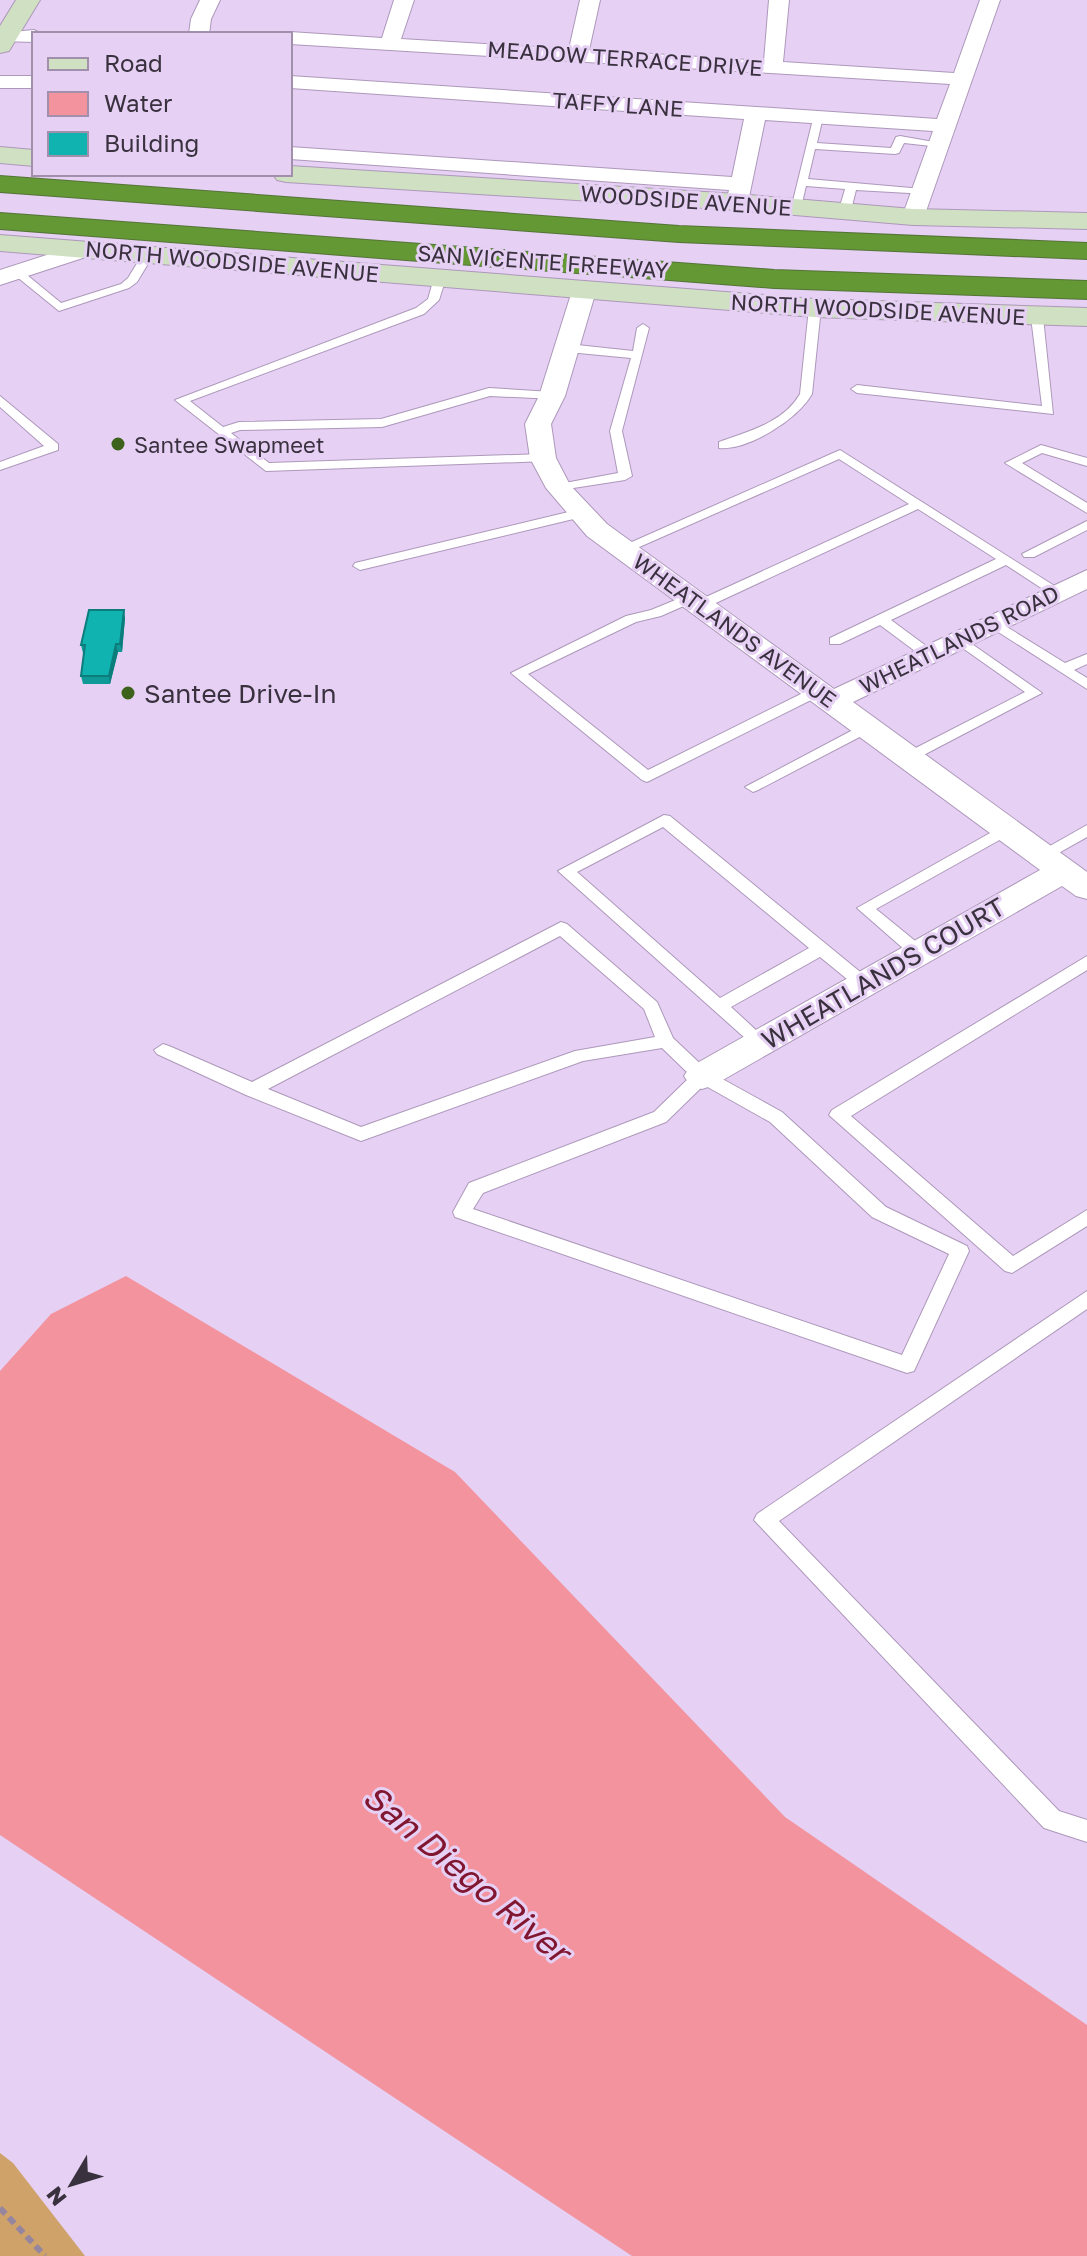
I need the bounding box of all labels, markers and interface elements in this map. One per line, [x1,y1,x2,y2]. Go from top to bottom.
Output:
legend [32,32,292,176]
street label: MEADOW TERRACE DRIVE [487,35,763,81]
text: Road [104,48,163,77]
street label: TAFFY LANE [552,86,684,122]
text: Water [104,88,172,117]
text: Building [104,128,199,157]
street label: WOODSIDE AVENUE [580,179,792,221]
street label: NORTH WOODSIDE AVENUE [84,235,380,287]
street label: SAN VICENTE FREEWAY [417,239,669,283]
street label: NORTH WOODSIDE AVENUE [730,288,1026,330]
place label: Santee Swapmeet [134,431,325,458]
marker: Santee Swapmeet [109,435,127,453]
street label: WHEATLANDS AVENUE [628,547,842,713]
street label: WHEATLANDS ROAD [855,579,1063,699]
place label: Santee Drive-In [144,678,337,709]
marker: Santee Drive-In [119,684,137,702]
street label: WHEATLANDS COURT [756,891,1010,1055]
water label: San Diego River [355,1775,582,1975]
north arrow [32,2144,112,2224]
text: N [40,2182,72,2212]

